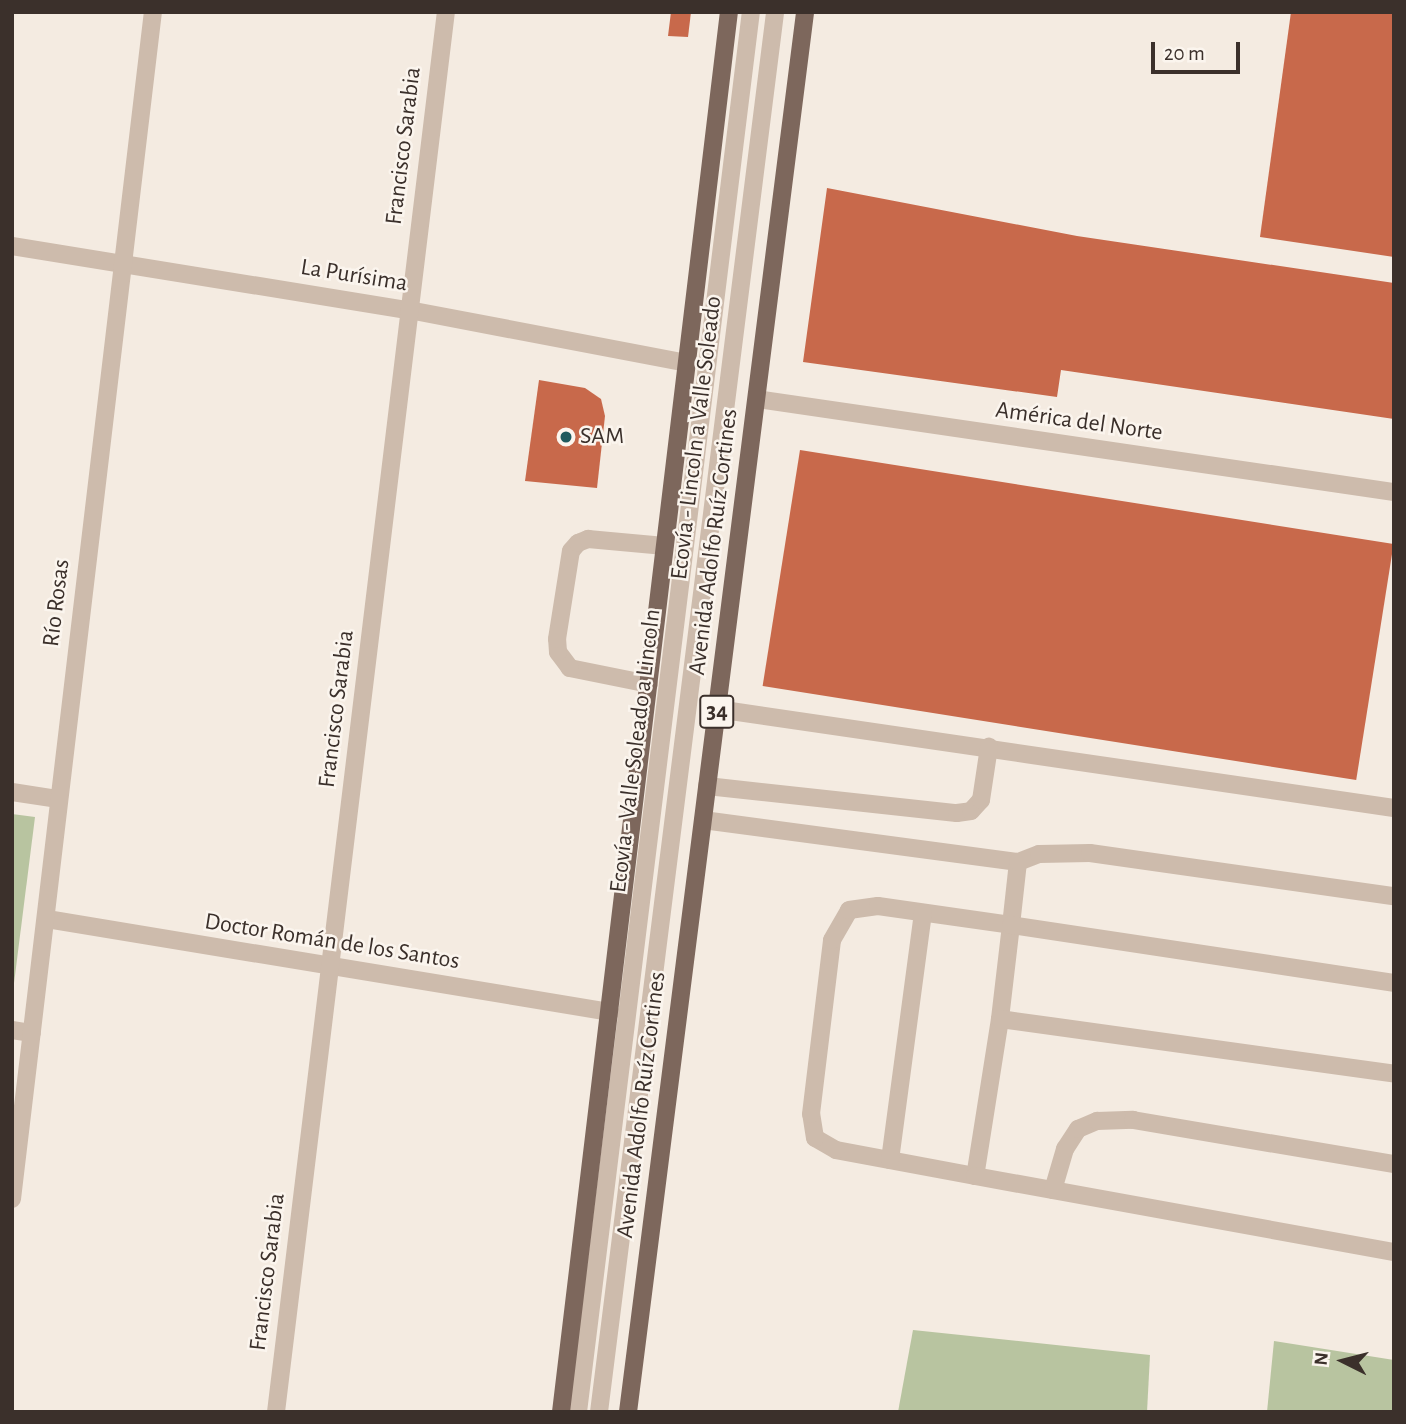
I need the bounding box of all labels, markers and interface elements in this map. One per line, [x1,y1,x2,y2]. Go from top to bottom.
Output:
scale bar [1154,28,1243,72]
text: 20 m [1164,43,1205,64]
street label: Francisco Sarabia [380,65,428,227]
street label: La Purísima [299,253,409,299]
street label: Ecovía - Lincoln a Valle Soleado [665,295,729,581]
street label: América del Norte [994,396,1164,448]
street label: Avenida Adolfo Ruíz Cortines [683,407,745,677]
place label: SAM [580,423,624,451]
marker: SAM [558,429,574,445]
street label: Río Rosas [37,558,77,648]
street label: Ecovía - Valle Soleado a Lincoln [604,608,668,894]
street label: Francisco Sarabia [313,628,361,790]
road number: 34 [698,692,736,732]
street label: Doctor Román de los Santos [203,908,461,976]
street label: Avenida Adolfo Ruíz Cortines [611,970,673,1240]
street label: Francisco Sarabia [244,1191,292,1353]
north arrow [1308,1326,1378,1396]
text: N [1311,1351,1332,1366]

